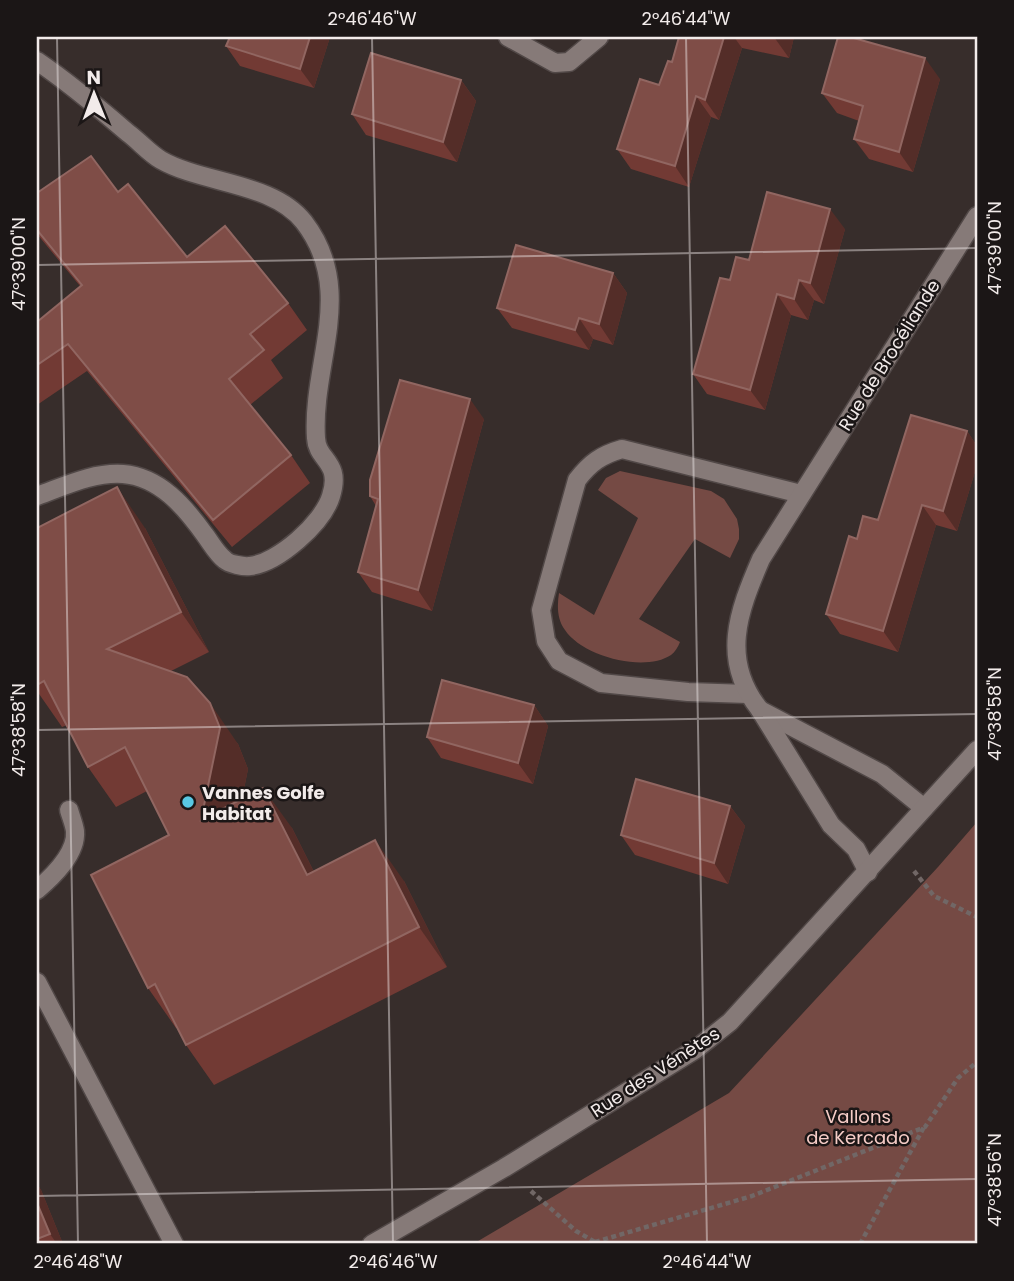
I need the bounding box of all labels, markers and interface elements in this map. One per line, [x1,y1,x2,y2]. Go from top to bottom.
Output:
text: 2°46'46"W [328,6,417,31]
text: 2°46'44"W [642,6,731,31]
north arrow [60,60,130,130]
text: N [86,64,101,91]
text: 47°39'00"N [982,201,1007,295]
text: 47°39'00"N [6,217,31,311]
street label: Rue de Brocéliande [832,275,946,435]
text: 47°38'58"N [982,667,1007,761]
text: 47°38'58"N [6,683,31,777]
place label: Vannes Golfe Habitat [202,780,325,826]
marker: Vannes Golfe Habitat [180,794,196,810]
street label: Rue des Vénètes [586,1021,724,1123]
park label: Vallons de Kercado [806,1104,910,1150]
text: 47°38'56"N [982,1133,1007,1227]
text: 2°46'48"W [34,1249,123,1274]
text: 2°46'46"W [349,1249,438,1274]
text: 2°46'44"W [663,1249,752,1274]

